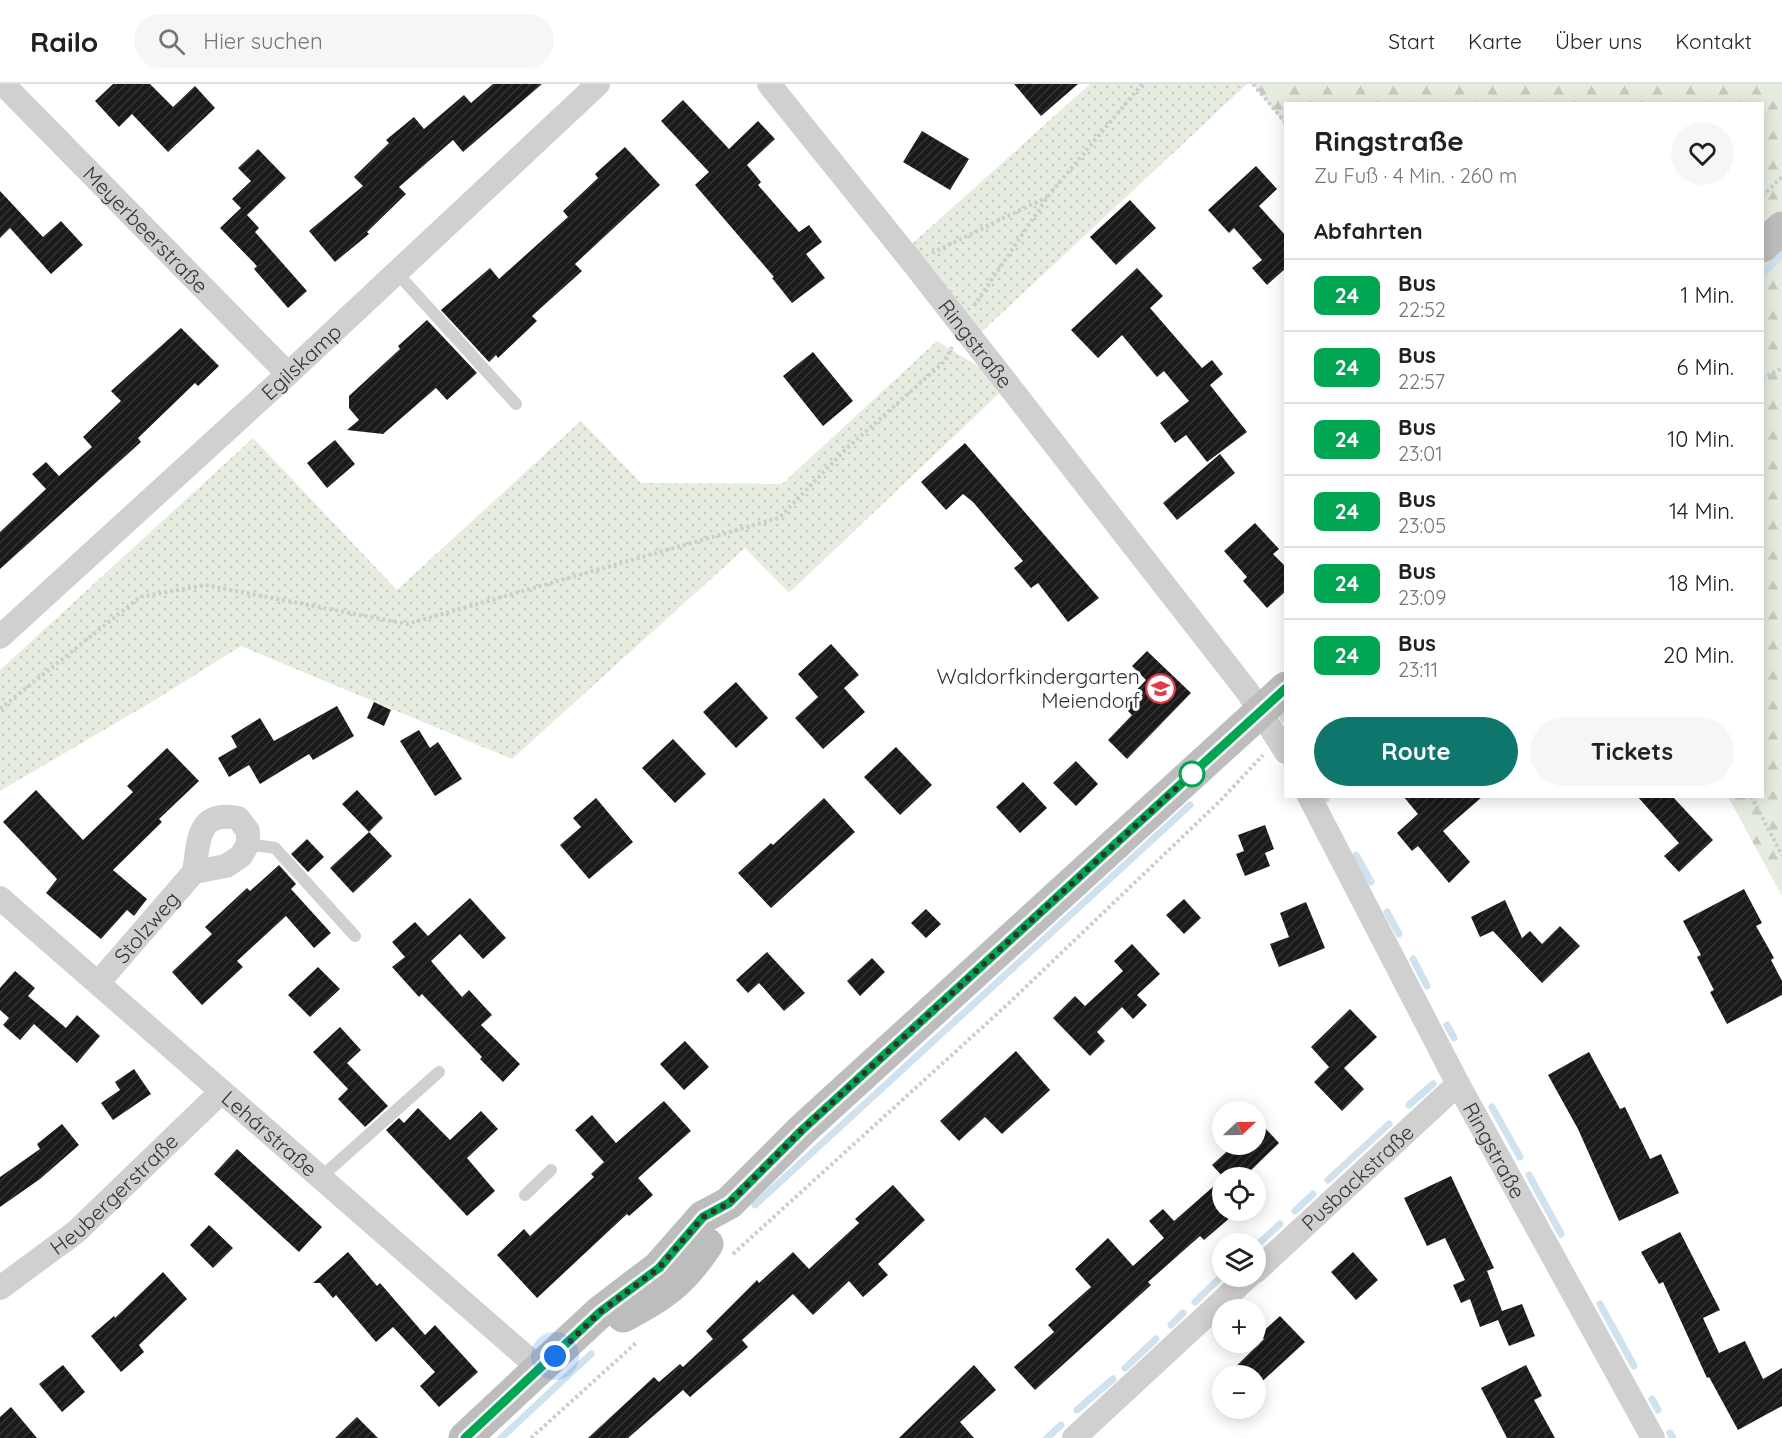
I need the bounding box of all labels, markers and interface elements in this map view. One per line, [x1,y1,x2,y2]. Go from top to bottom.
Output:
search box [134,14,554,68]
text: Railo [30,24,98,59]
icon: search [155,25,188,58]
text: Hier suchen [203,27,323,55]
text: Start [1388,28,1435,54]
text: Karte [1468,28,1522,54]
text: Über uns [1555,28,1642,54]
text: Kontakt [1675,28,1752,54]
button: heart [1671,122,1734,185]
text: Ringstraße [1314,123,1464,158]
street label: Meyerbeerstraße [78,161,214,298]
text: Zu Fuß · 4 Min. · 260 m [1314,163,1517,188]
text: Abfahrten [1314,217,1423,245]
text: Bus [1398,269,1436,297]
text: 1 Min. [1680,281,1734,309]
text: 24 [1335,282,1359,308]
street label: Ringstraße [933,294,1019,393]
text: 22:52 [1398,297,1446,322]
street label: Egilskamp [256,318,346,405]
text: Bus [1398,341,1436,369]
text: 6 Min. [1677,353,1734,381]
text: 24 [1335,354,1359,380]
text: 22:57 [1398,369,1445,394]
text: Bus [1398,413,1436,441]
text: 10 Min. [1667,425,1734,453]
text: 24 [1335,426,1359,452]
text: 23:01 [1398,441,1443,466]
text: Bus [1398,485,1436,513]
text: 14 Min. [1669,497,1734,525]
text: 24 [1335,498,1359,524]
text: 23:05 [1398,513,1446,538]
text: Bus [1398,557,1436,585]
text: 18 Min. [1668,569,1734,597]
text: 24 [1335,570,1359,596]
text: 23:09 [1398,585,1446,610]
text: Bus [1398,629,1436,657]
text: 20 Min. [1663,641,1734,669]
text: 24 [1335,642,1359,668]
text: 23:11 [1398,657,1438,682]
place label: Waldorfkindergarten Meiendorf [936,663,1140,713]
school or university icon: Waldorfkindergarten Meiendorf [1145,672,1177,704]
button: Route [1314,717,1518,786]
button: Tickets [1530,717,1734,786]
unlabelled marker [1179,761,1205,787]
street label: Stolzweg [108,886,185,968]
street label: Lehárstraße [217,1085,323,1182]
street label: Ringstraße [1458,1098,1531,1203]
north arrow [1212,1101,1266,1155]
map controls [1212,1101,1266,1419]
street label: Pusbackstraße [1296,1119,1419,1236]
street label: Heubergerstraße [45,1128,183,1260]
button: locate [1212,1167,1266,1221]
button: layers [1212,1233,1266,1287]
button: + [1212,1299,1266,1353]
your location [540,1341,570,1371]
button: − [1212,1365,1266,1419]

